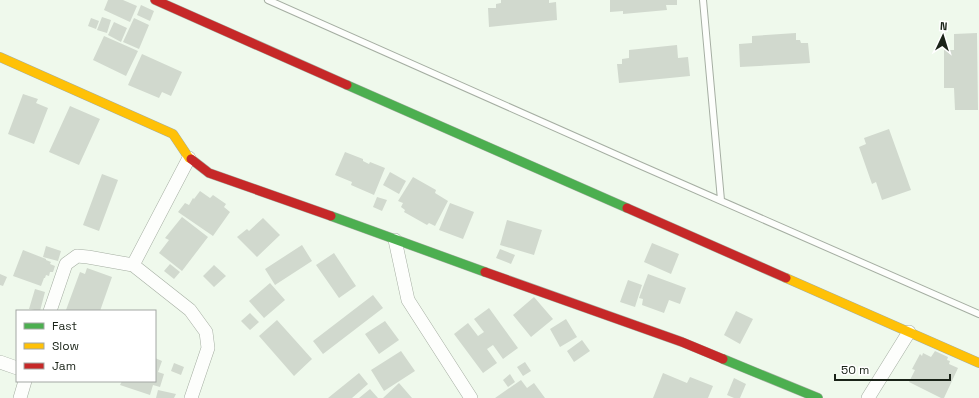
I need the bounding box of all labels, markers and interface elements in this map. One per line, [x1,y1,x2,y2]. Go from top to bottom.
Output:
north arrow [923,16,963,56]
text: N [940,19,948,33]
legend [16,310,156,382]
text: Fast [52,318,77,334]
text: Slow [52,338,79,354]
scale bar [835,356,950,382]
text: Jam [52,358,76,374]
text: 50 m [841,362,869,378]

